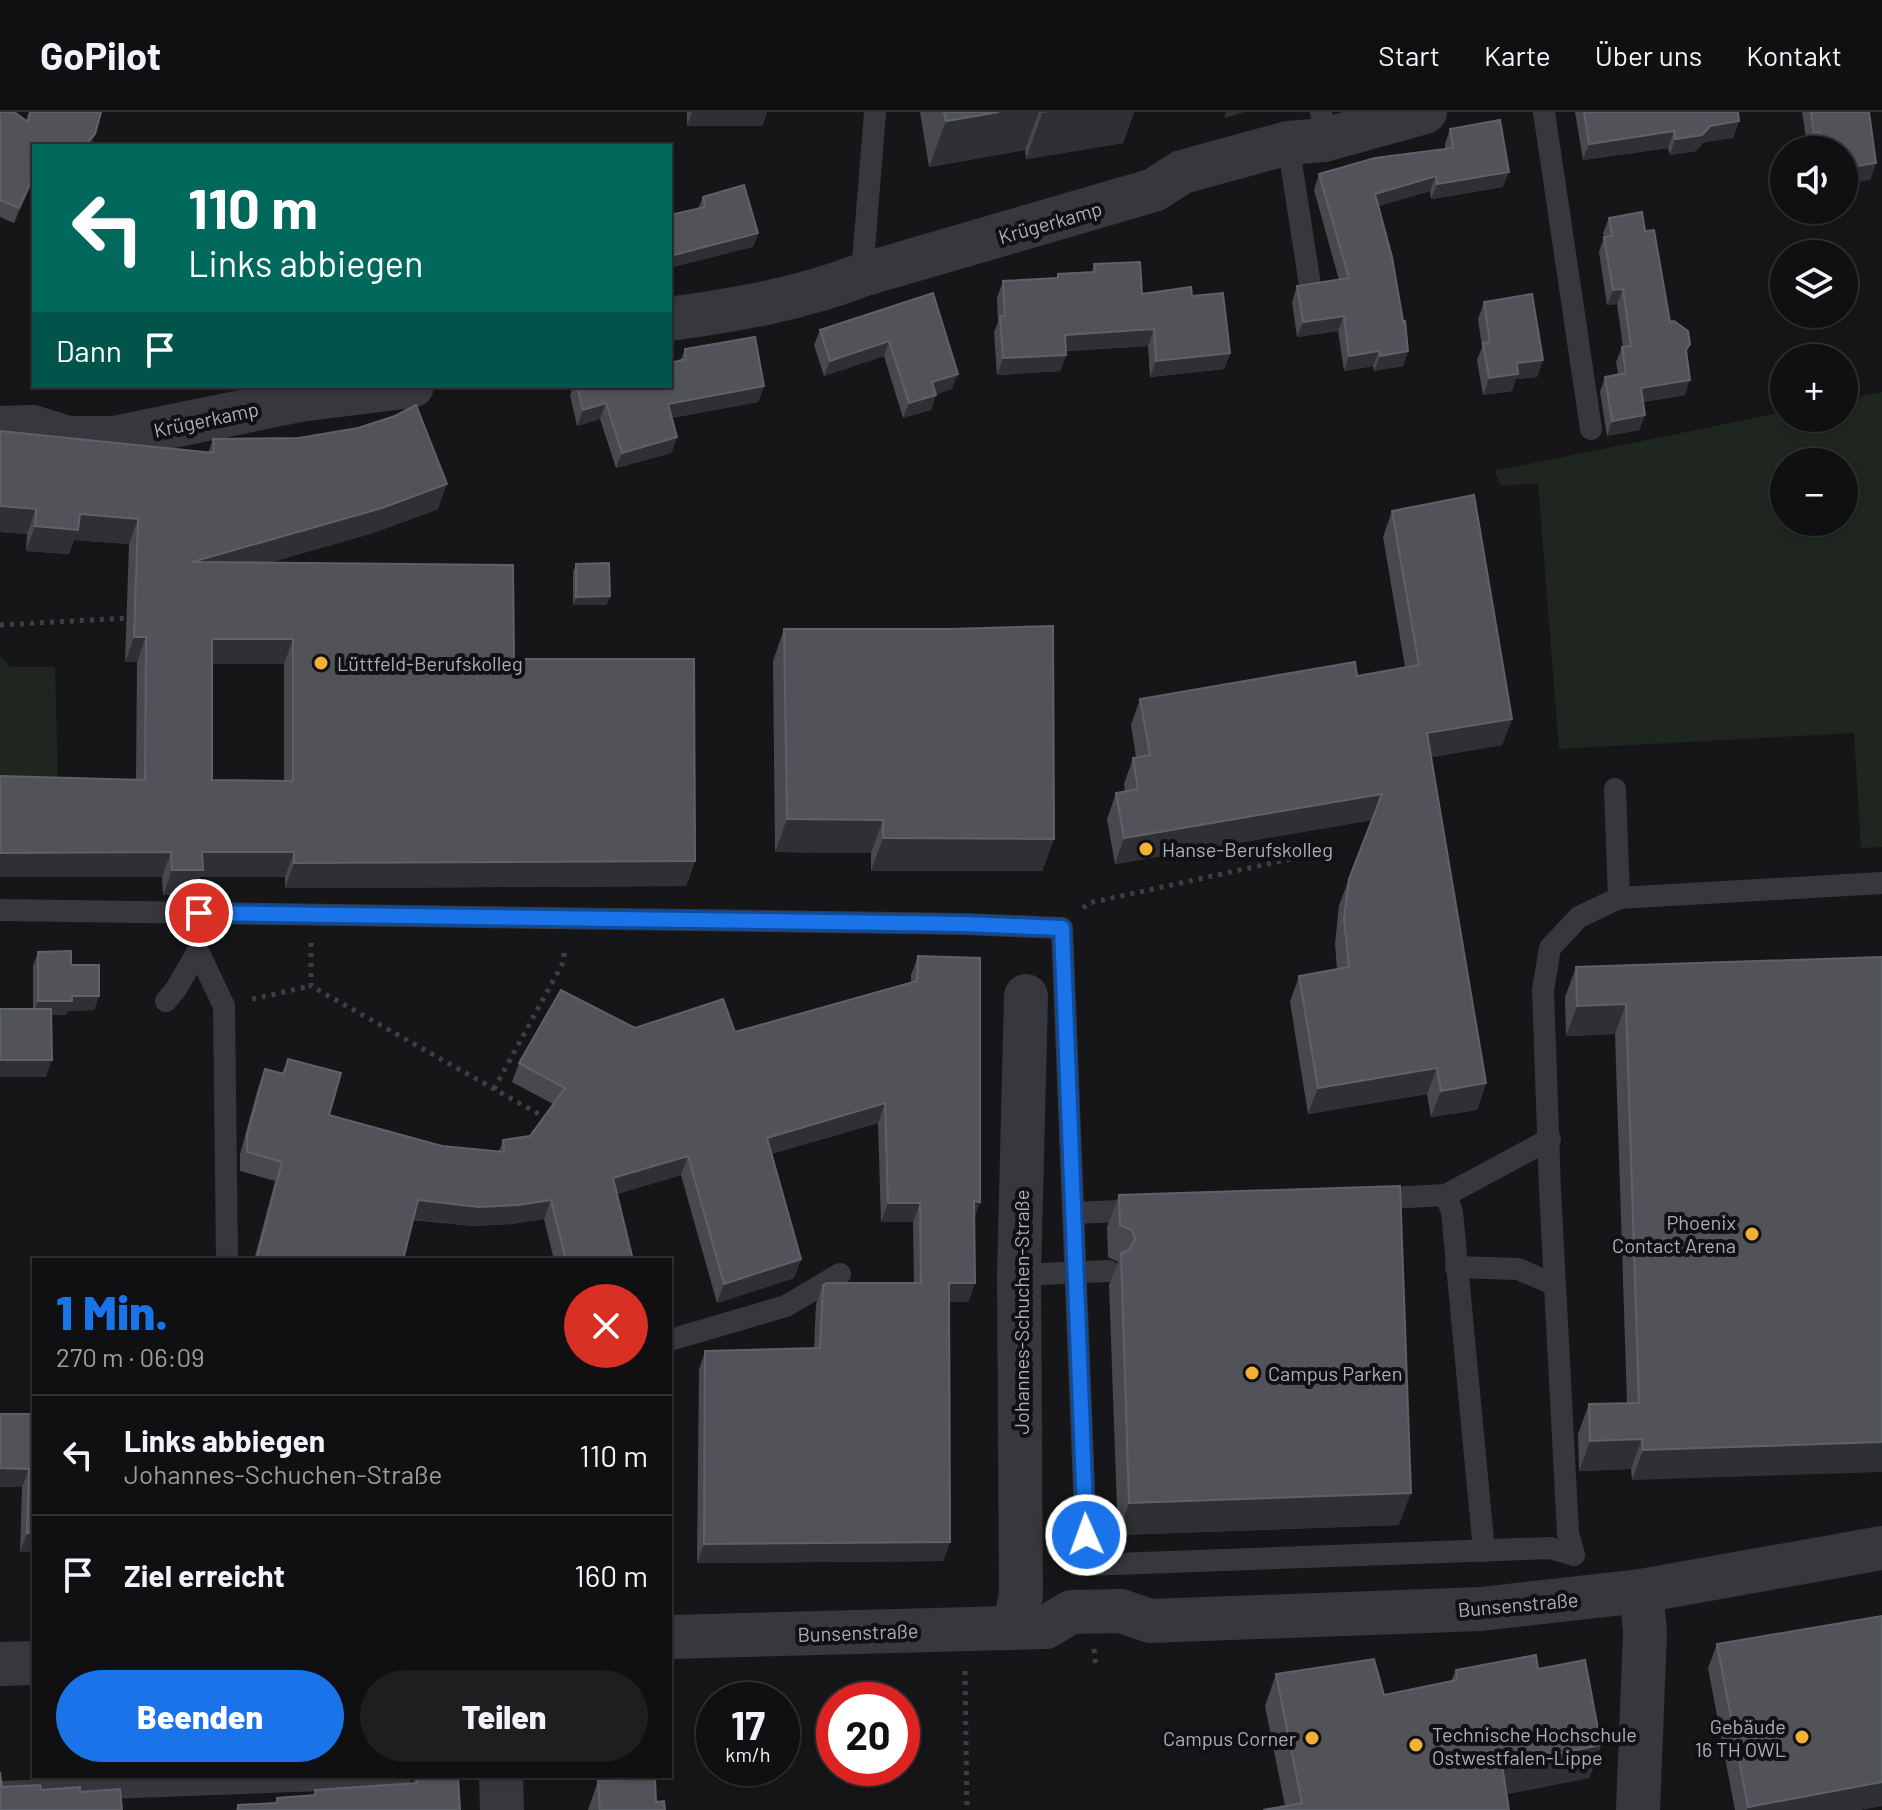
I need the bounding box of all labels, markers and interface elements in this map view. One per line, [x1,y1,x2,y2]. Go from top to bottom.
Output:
text: GoPilot [40,32,161,78]
text: Start [1378,38,1440,72]
text: Karte [1484,38,1551,72]
text: Über uns [1595,38,1702,72]
text: Kontakt [1746,38,1842,72]
map controls [1770,136,1858,536]
button: sound [1770,136,1858,224]
text: 110 m [188,173,318,240]
icon: left [56,176,160,280]
street label: Krügerkamp [995,196,1105,248]
button: layers [1770,240,1858,328]
text: Links abbiegen [188,241,423,284]
icon: arrive [138,328,182,372]
text: Dann [56,332,122,368]
button: + [1770,344,1858,432]
street label: Krügerkamp [151,396,261,442]
button: − [1770,448,1858,536]
place label: Lüttfeld-Berufskolleg [337,651,523,675]
marker: Lüttfeld-Berufskolleg [312,654,330,672]
place label: Hanse-Berufskolleg [1162,837,1333,861]
marker: Hanse-Berufskolleg [1137,840,1155,858]
pin [165,879,233,947]
icon: arrive [177,891,221,935]
street label: Johannes-Schuchen-Straße [1009,1190,1033,1434]
place label: Phoenix Contact Arena [1612,1210,1736,1257]
marker: Phoenix Contact Arena [1743,1225,1761,1243]
text: 1 Min. [56,1282,168,1340]
button: close [564,1284,648,1368]
text: 270 m · 06:09 [56,1341,205,1372]
place label: Campus Parken [1268,1361,1403,1385]
marker: Campus Parken [1243,1364,1261,1382]
text: Links abbiegen [124,1422,325,1458]
icon: left [56,1433,100,1477]
text: 110 m [579,1437,648,1473]
text: Johannes-Schuchen-Straße [124,1458,442,1489]
position arrow [1044,1493,1128,1577]
icon: arrive [56,1553,100,1597]
text: Ziel erreicht [124,1557,285,1593]
text: 160 m [574,1557,648,1593]
street label: Bunsenstraße [1457,1587,1579,1621]
street label: Bunsenstraße [797,1618,919,1646]
button: Beenden [56,1670,344,1762]
button: Teilen [360,1670,648,1762]
speed limit sign: 20 [816,1682,920,1786]
text: 17 [731,1700,765,1748]
place label: Gebäude 16 TH OWL [1695,1714,1786,1761]
place label: Technische Hochschule Ostwestfalen-Lippe [1432,1722,1637,1769]
place label: Campus Corner [1163,1726,1296,1750]
marker: Gebäude 16 TH OWL [1793,1728,1811,1746]
marker: Campus Corner [1303,1729,1321,1747]
marker: Technische Hochschule Ostwestfalen-Lippe [1407,1736,1425,1754]
text: km/h [725,1742,771,1766]

